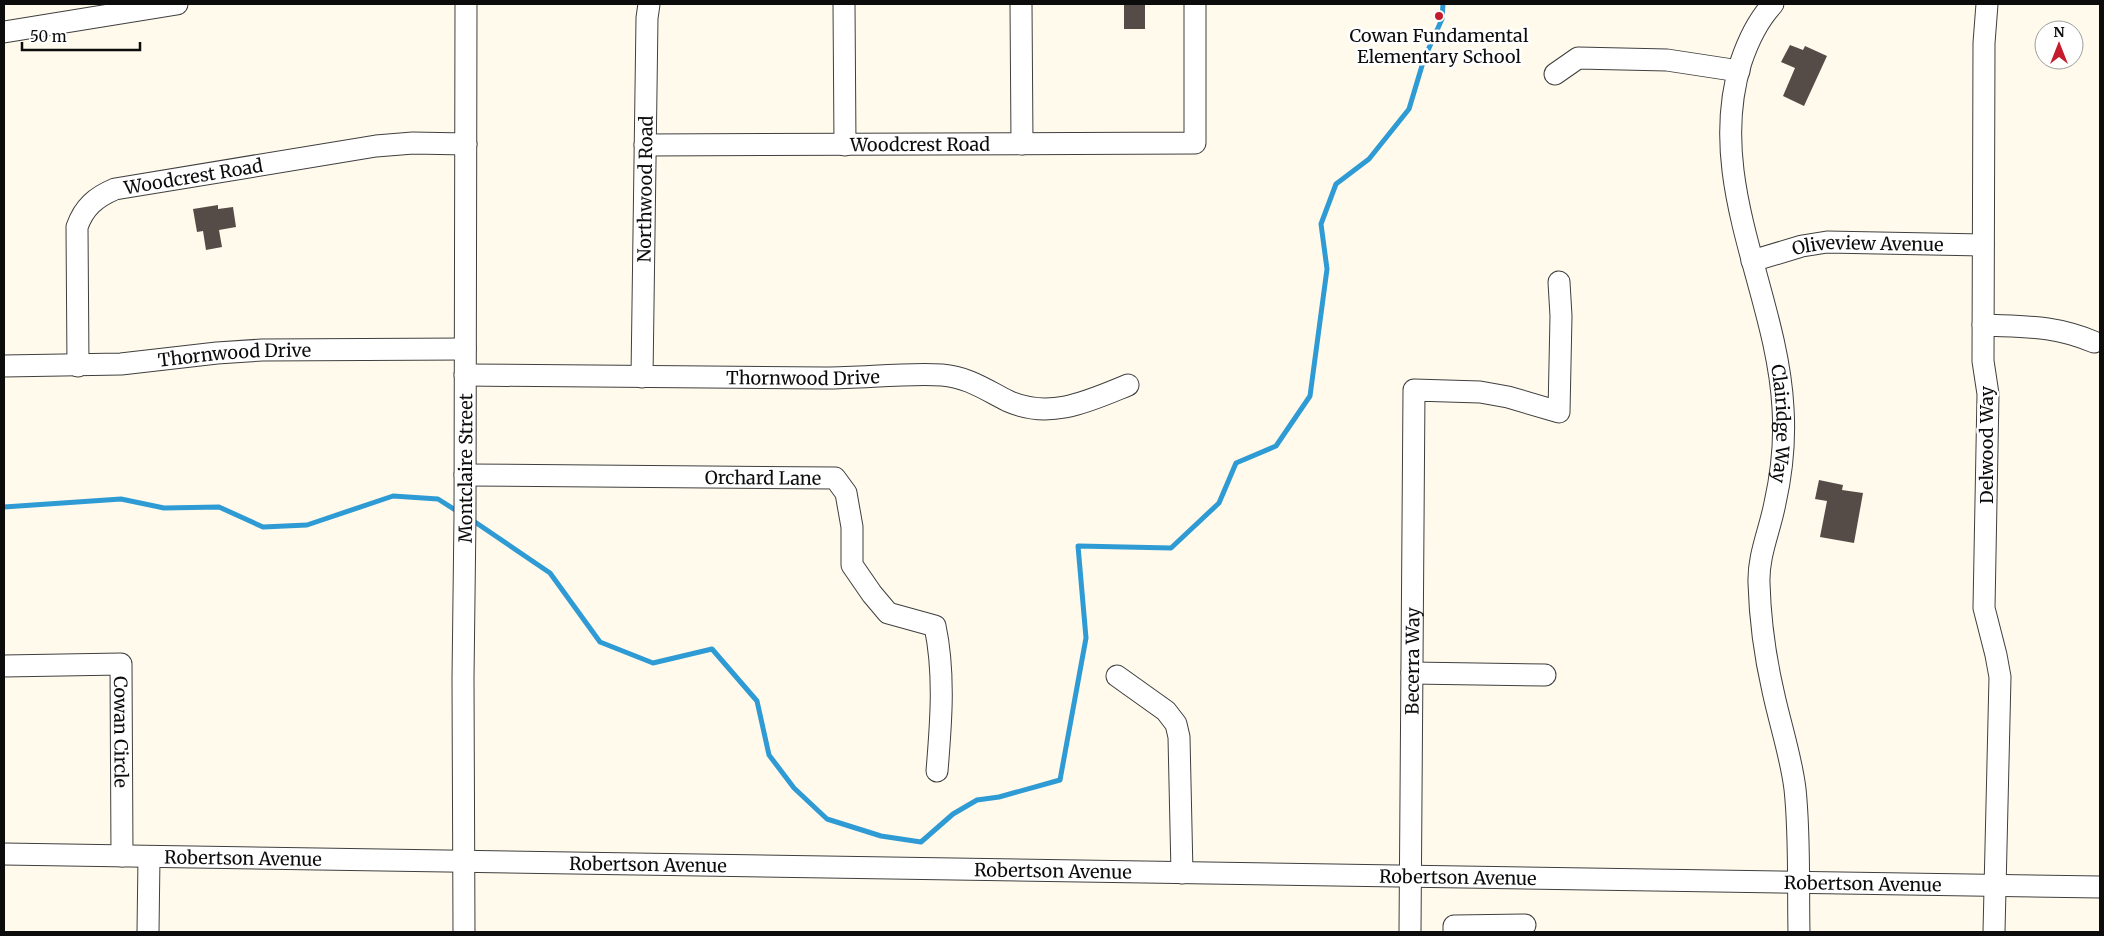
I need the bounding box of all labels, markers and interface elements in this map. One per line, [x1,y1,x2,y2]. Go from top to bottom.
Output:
marker: Cowan Fundamental Elementary School [1433,10,1445,22]
scale bar [22,20,140,52]
north arrow [2034,20,2084,70]
text: N [2053,23,2065,41]
place label: Cowan Fundamental Elementary School [1350,24,1529,68]
text: 50 m [30,27,67,46]
street label: Northwood Road [632,115,657,263]
street label: Woodcrest Road [849,132,990,156]
street label: Woodcrest Road [121,153,265,199]
street label: Oliveview Avenue [1789,230,1944,260]
street label: Thornwood Drive [157,338,311,371]
street label: Clairidge Way [1767,363,1795,485]
street label: Thornwood Drive [726,364,880,390]
street label: Delwood Way [1975,386,1998,504]
street label: Montclaire Street [453,393,477,543]
street label: Orchard Lane [705,465,821,489]
street label: Becerra Way [1400,607,1424,715]
street label: Cowan Circle [110,676,133,788]
street label: Robertson Avenue [164,845,322,871]
street label: Robertson Avenue [569,851,727,877]
street label: Robertson Avenue [974,858,1132,883]
street label: Robertson Avenue [1379,864,1537,890]
street label: Robertson Avenue [1784,871,1942,896]

